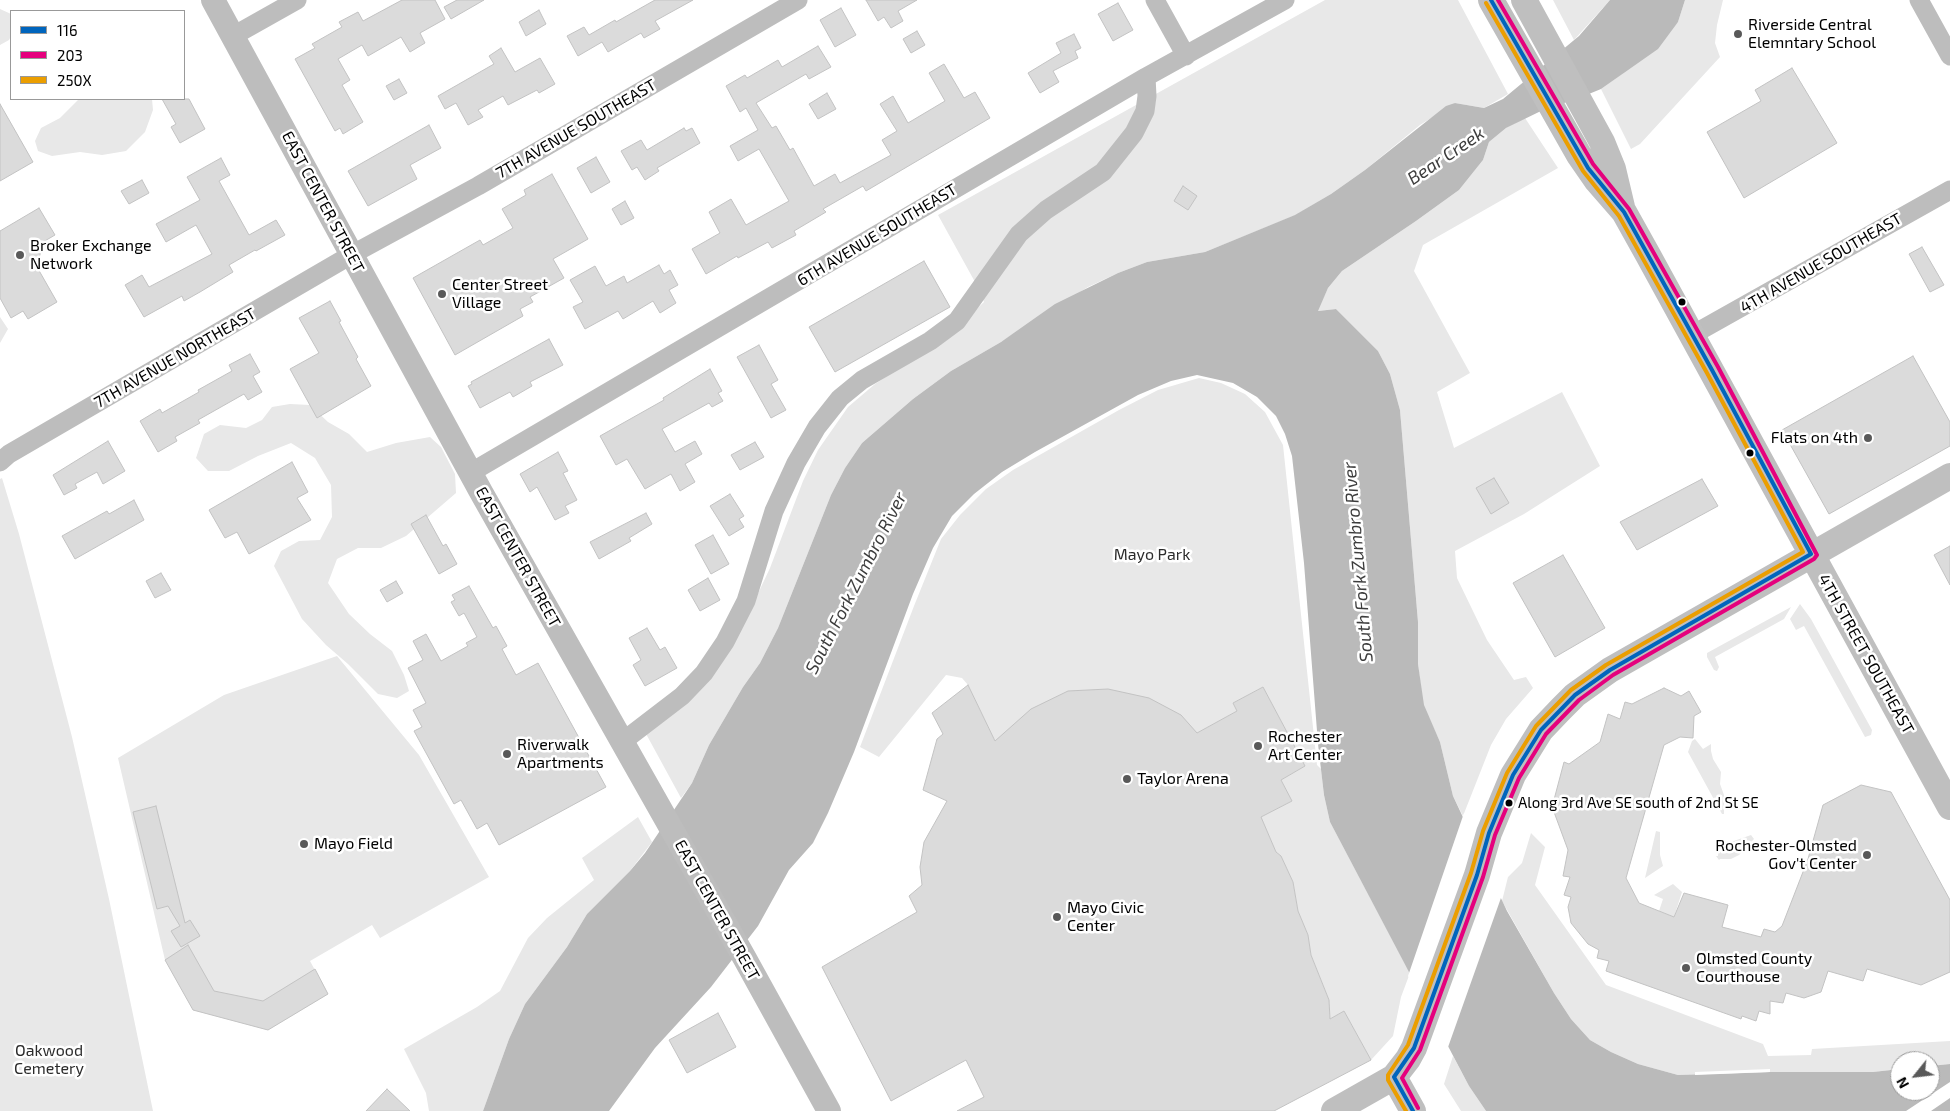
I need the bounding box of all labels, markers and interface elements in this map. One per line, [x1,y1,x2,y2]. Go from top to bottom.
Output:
legend [10,10,185,100]
place label: Riverside Central Elemntary School [1748,15,1876,53]
text: 116 [57,21,78,39]
marker: Riverside Central Elemntary School [1732,28,1744,40]
text: 203 [57,46,83,64]
text: 250X [57,71,92,89]
street label: 7TH AVENUE SOUTHEAST [492,75,660,183]
water label: Bear Creek [1403,122,1489,190]
street label: EAST CENTER STREET [278,128,368,276]
street label: 6TH AVENUE SOUTHEAST [794,180,960,290]
street label: 4TH AVENUE SOUTHEAST [1737,209,1905,317]
place label: Broker Exchange Network [30,236,152,274]
marker: Broker Exchange Network [14,249,26,261]
place label: Center Street Village [452,275,548,313]
marker: Center Street Village [436,288,448,300]
unlabelled marker [1677,297,1687,307]
street label: 7TH AVENUE NORTHEAST [91,304,259,412]
place label: Flats on 4th [1771,428,1858,448]
marker: Flats on 4th [1862,432,1874,444]
unlabelled marker [1745,448,1755,458]
water label: South Fork Zumbro River [1338,461,1378,663]
street label: EAST CENTER STREET [471,484,565,630]
water label: South Fork Zumbro River [801,488,911,678]
park label: Mayo Park [1114,545,1190,565]
street label: 4TH STREET SOUTHEAST [1814,571,1918,737]
place label: Rochester Art Center [1268,727,1342,765]
place label: Riverwalk Apartments [517,735,604,773]
marker: Rochester Art Center [1252,740,1264,752]
marker: Riverwalk Apartments [501,748,513,760]
place label: Taylor Arena [1137,769,1229,789]
marker: Taylor Arena [1121,773,1133,785]
place label: Along 3rd Ave SE south of 2nd St SE [1518,794,1759,812]
marker: Along 3rd Ave SE south of 2nd St SE [1504,798,1514,808]
place label: Mayo Field [314,834,393,854]
place label: Rochester-Olmsted Gov't Center [1715,836,1857,874]
street label: EAST CENTER STREET [670,837,764,983]
marker: Mayo Field [298,838,310,850]
marker: Rochester-Olmsted Gov't Center [1861,849,1873,861]
place label: Mayo Civic Center [1067,898,1144,936]
marker: Mayo Civic Center [1051,911,1063,923]
place label: Olmsted County Courthouse [1696,949,1812,987]
marker: Olmsted County Courthouse [1680,962,1692,974]
park label: Oakwood Cemetery [14,1041,84,1079]
north arrow [1890,1051,1940,1101]
text: N [1892,1074,1912,1092]

